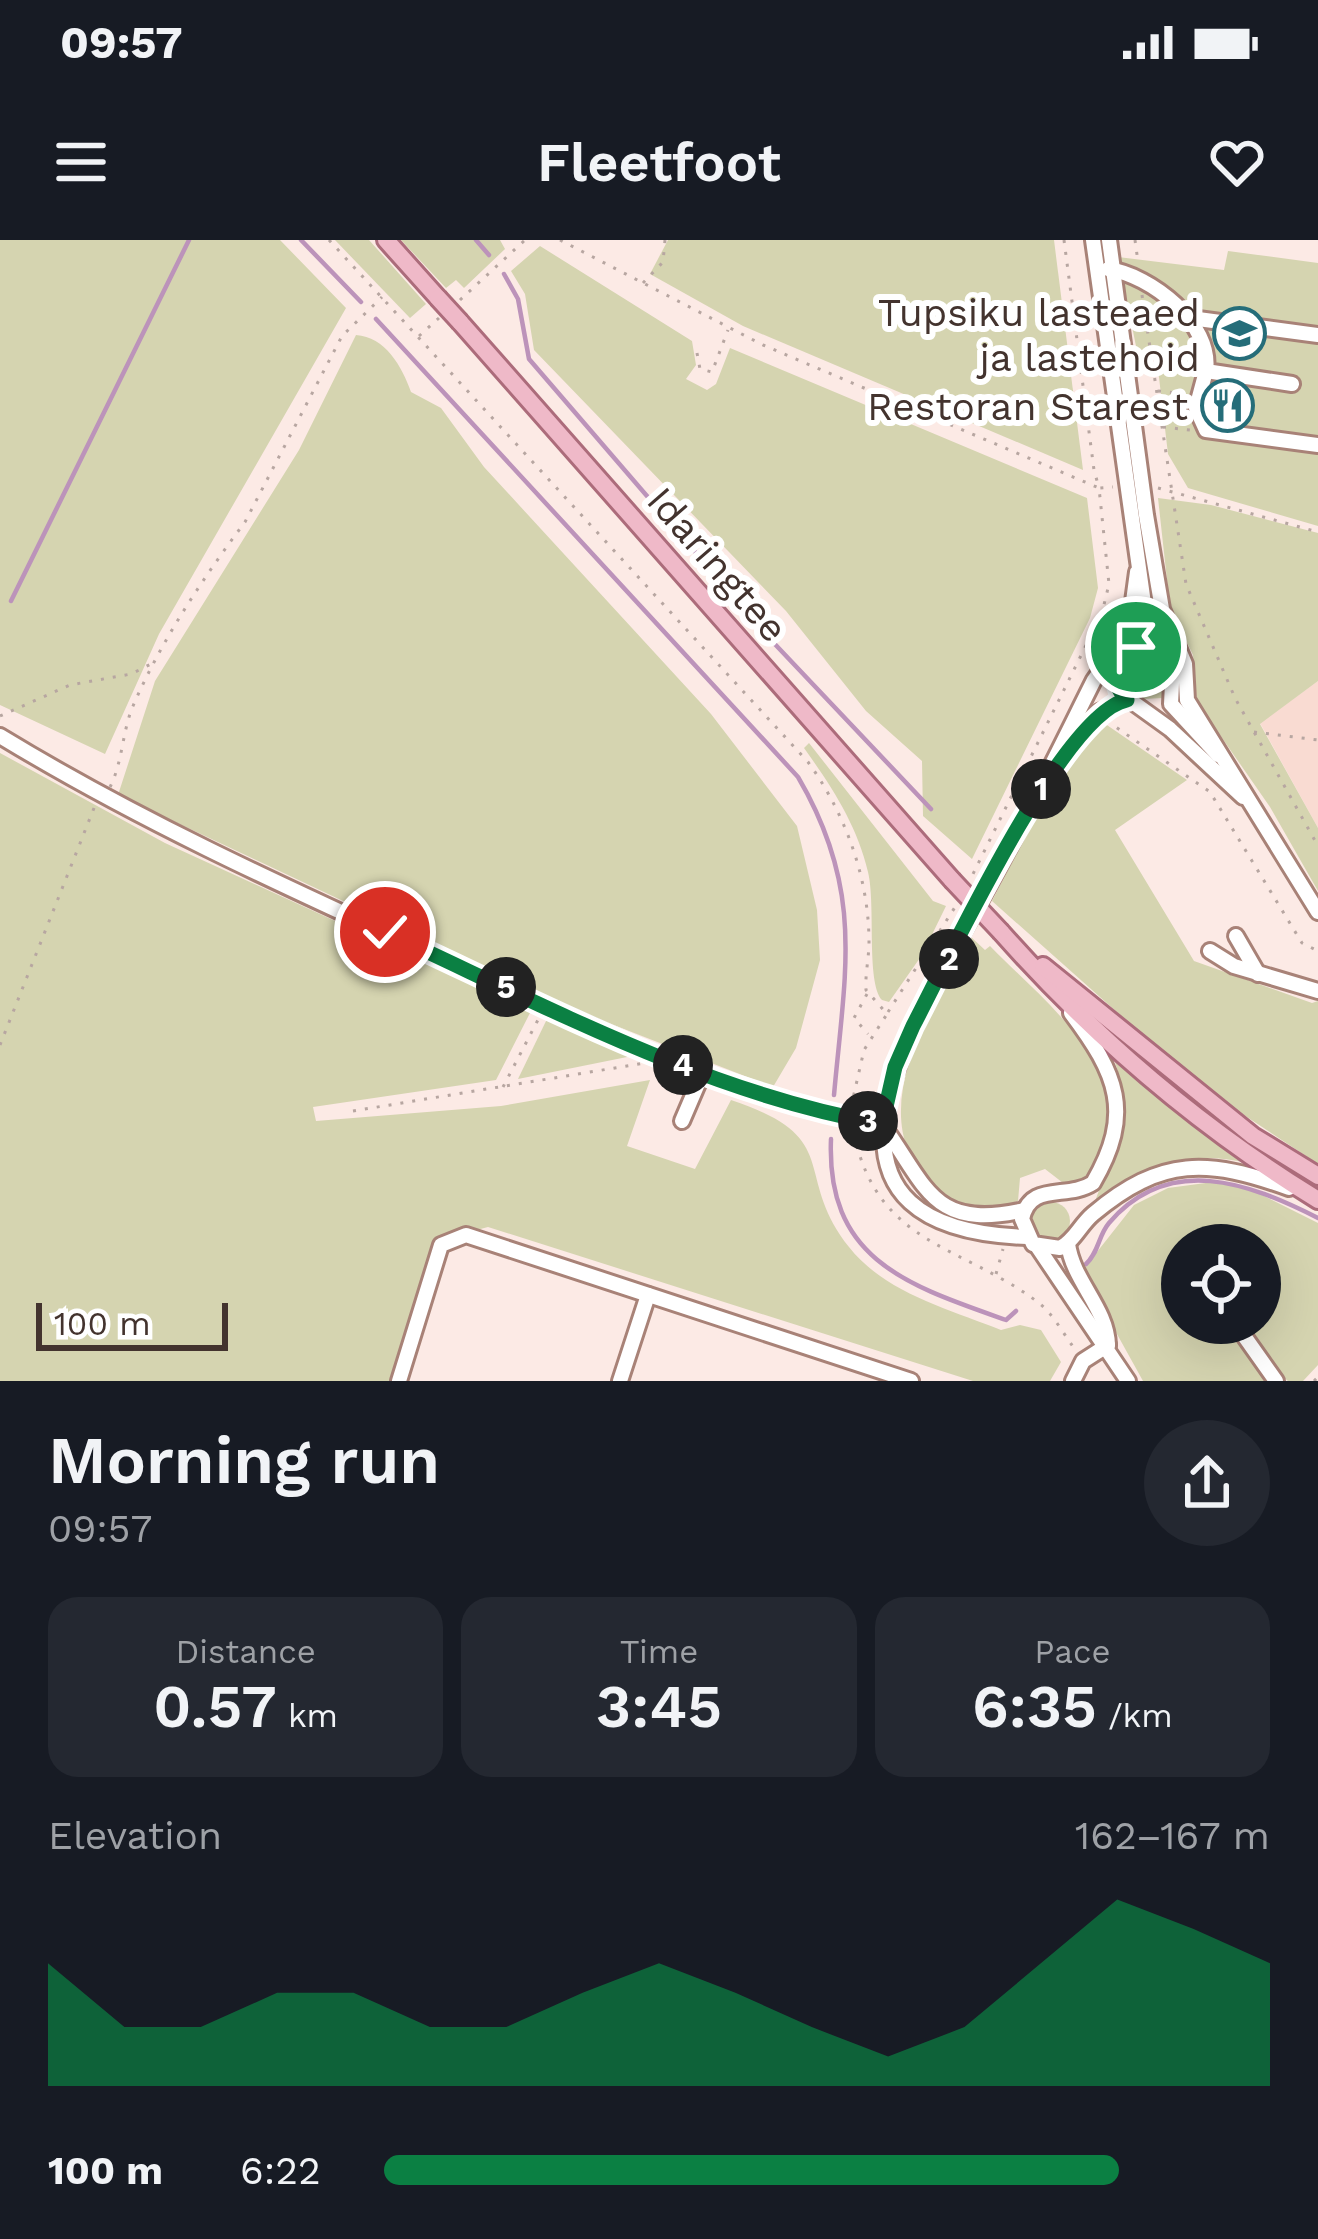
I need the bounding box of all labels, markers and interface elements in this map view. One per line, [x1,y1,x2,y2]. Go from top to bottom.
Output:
text: 09:57 [60,16,183,69]
icon: menu [48,129,114,195]
icon: heart [1204,129,1270,195]
text: Fleetfoot [537,131,781,194]
place label: Tupsiku lasteaed ja lastehoid [878,290,1200,380]
school or university icon: Tupsiku lasteaed ja lastehoid [1211,306,1267,362]
restaurant icon: Restoran Starest [1199,378,1255,434]
place label: Restoran Starest [867,384,1188,429]
street label: Idaringtee [638,478,797,651]
pin [1085,596,1187,698]
icon: arrive [1103,614,1169,680]
pin: 1 [1011,759,1071,819]
text: 1 [1034,769,1048,808]
pin [334,881,436,983]
icon: check [352,899,418,965]
pin: 2 [919,929,979,989]
text: 2 [939,939,959,978]
pin: 5 [476,957,536,1017]
text: 5 [496,967,516,1006]
pin: 4 [653,1035,713,1095]
text: 4 [672,1045,694,1084]
pin: 3 [838,1091,898,1151]
text: 3 [858,1101,878,1140]
map controls [1161,1224,1281,1344]
button: locate [1161,1224,1281,1344]
scale bar [36,1297,228,1350]
text: 100 m [54,1304,151,1343]
button: share [1144,1420,1270,1546]
text: Morning run [48,1422,440,1499]
text: 09:57 [48,1506,152,1551]
text: Distance [176,1632,316,1671]
text: Time [620,1632,698,1671]
text: Pace [1034,1632,1111,1671]
text: 0.57 [153,1671,277,1742]
text: 3:45 [596,1671,722,1742]
text: 6:35 [972,1671,1097,1742]
text: km [277,1696,338,1735]
text: /km [1097,1696,1173,1735]
text: Elevation [48,1813,222,1858]
text: 162–167 m [1075,1813,1270,1858]
text: 100 m [48,2148,163,2193]
text: 6:22 [240,2148,321,2193]

